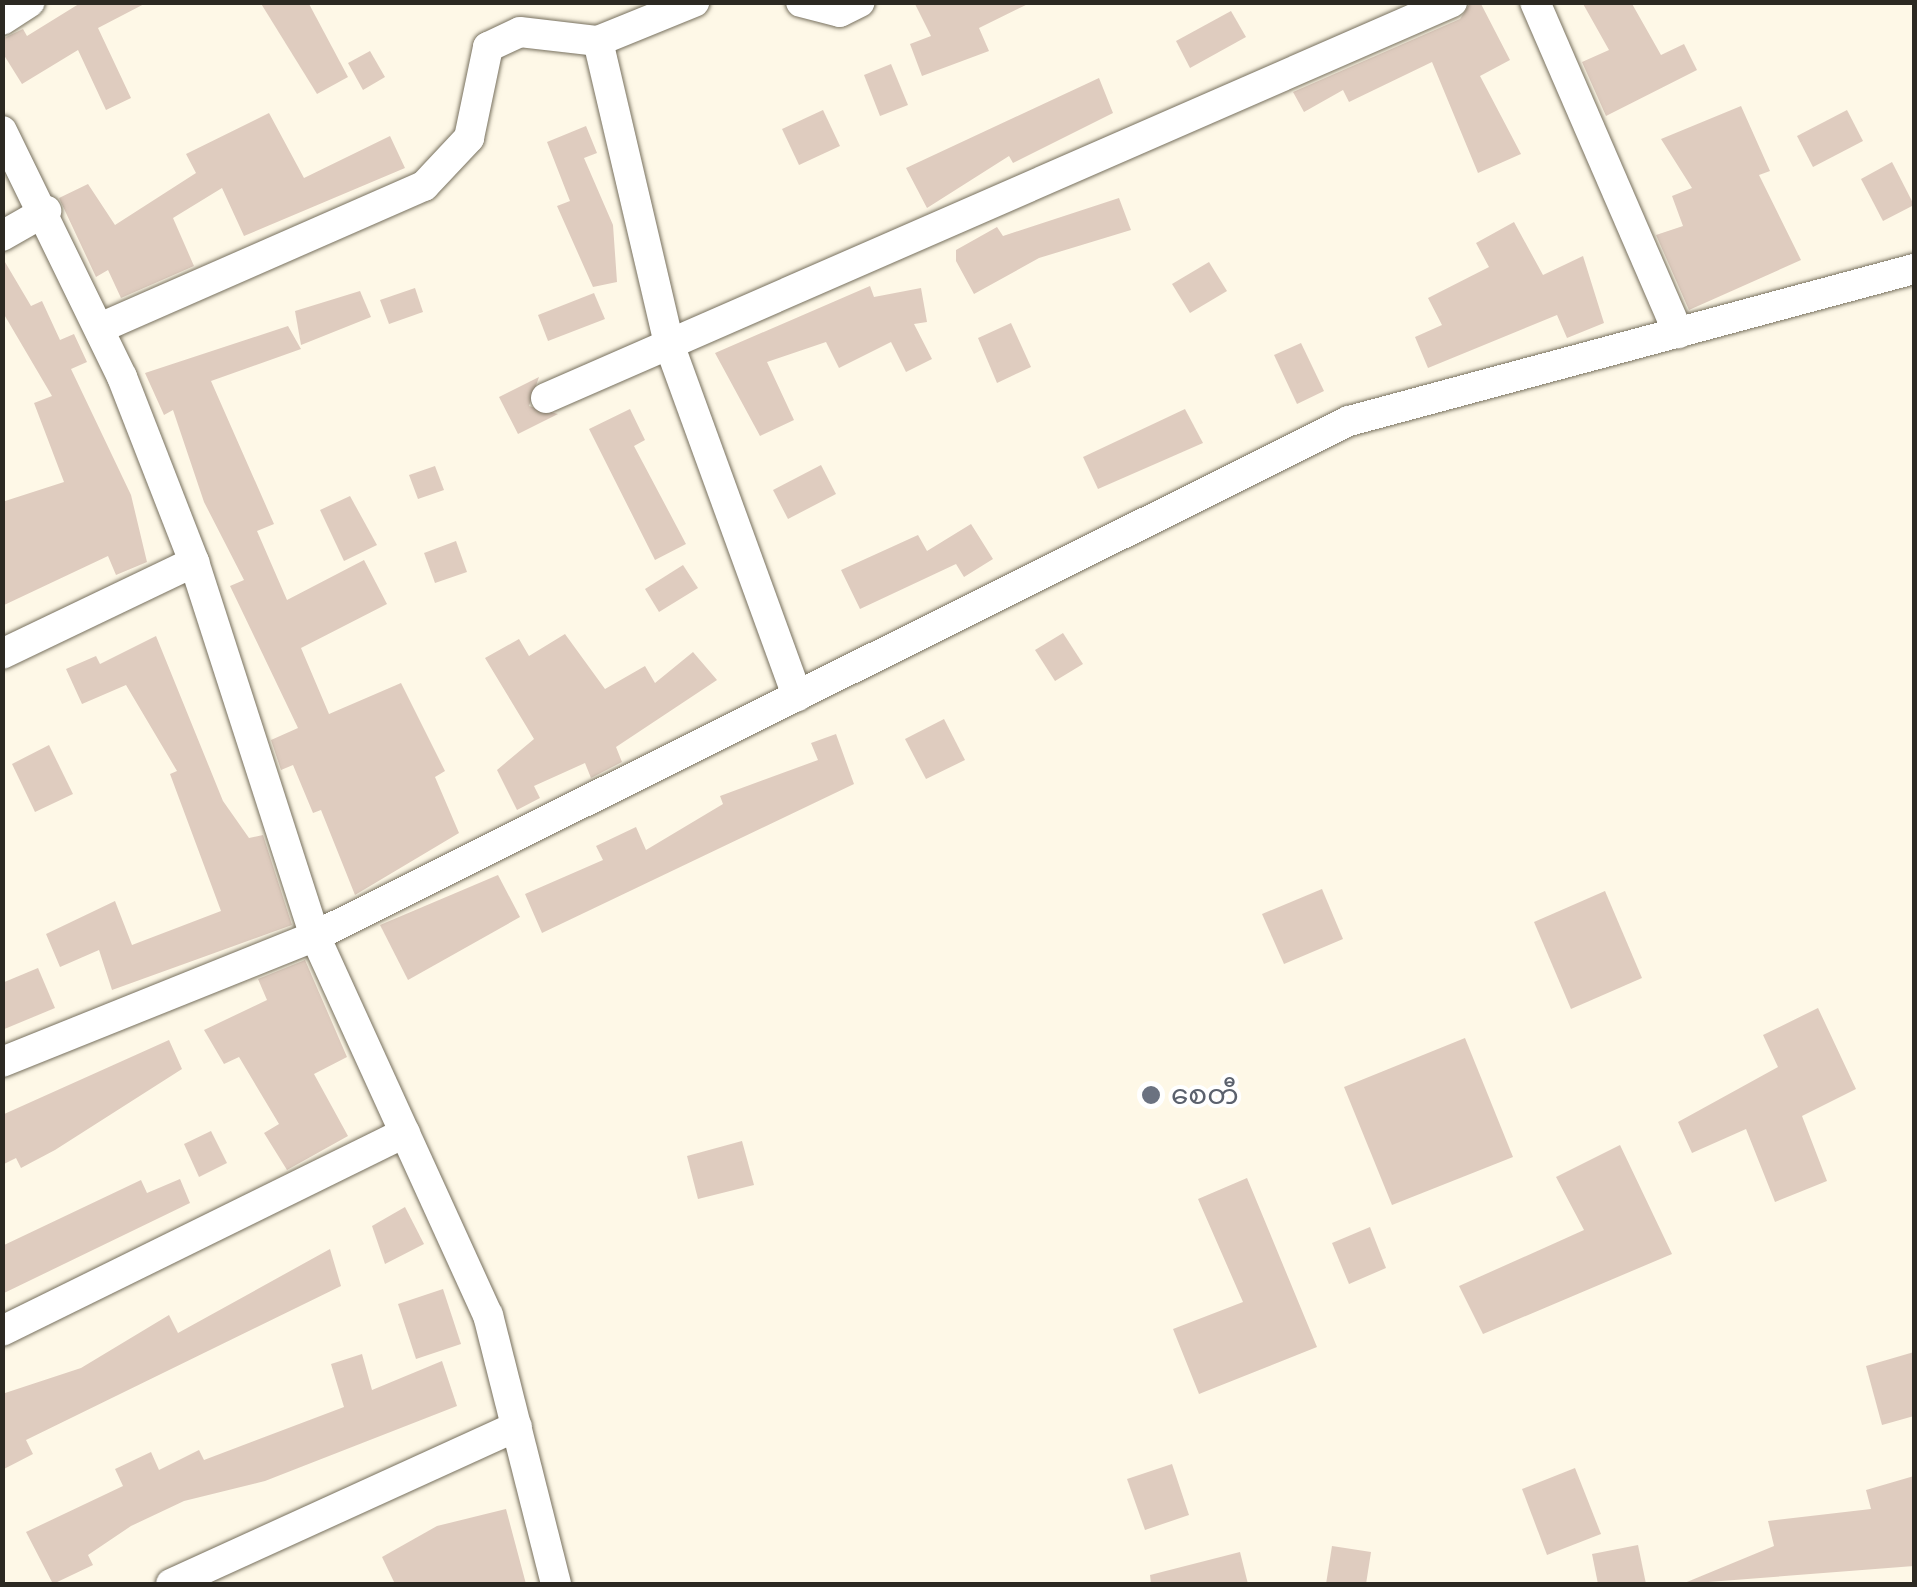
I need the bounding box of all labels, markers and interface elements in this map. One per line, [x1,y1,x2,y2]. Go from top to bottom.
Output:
place label: စေတီ [1171,1078,1239,1112]
marker: စေတီ [1140,1084,1162,1106]

